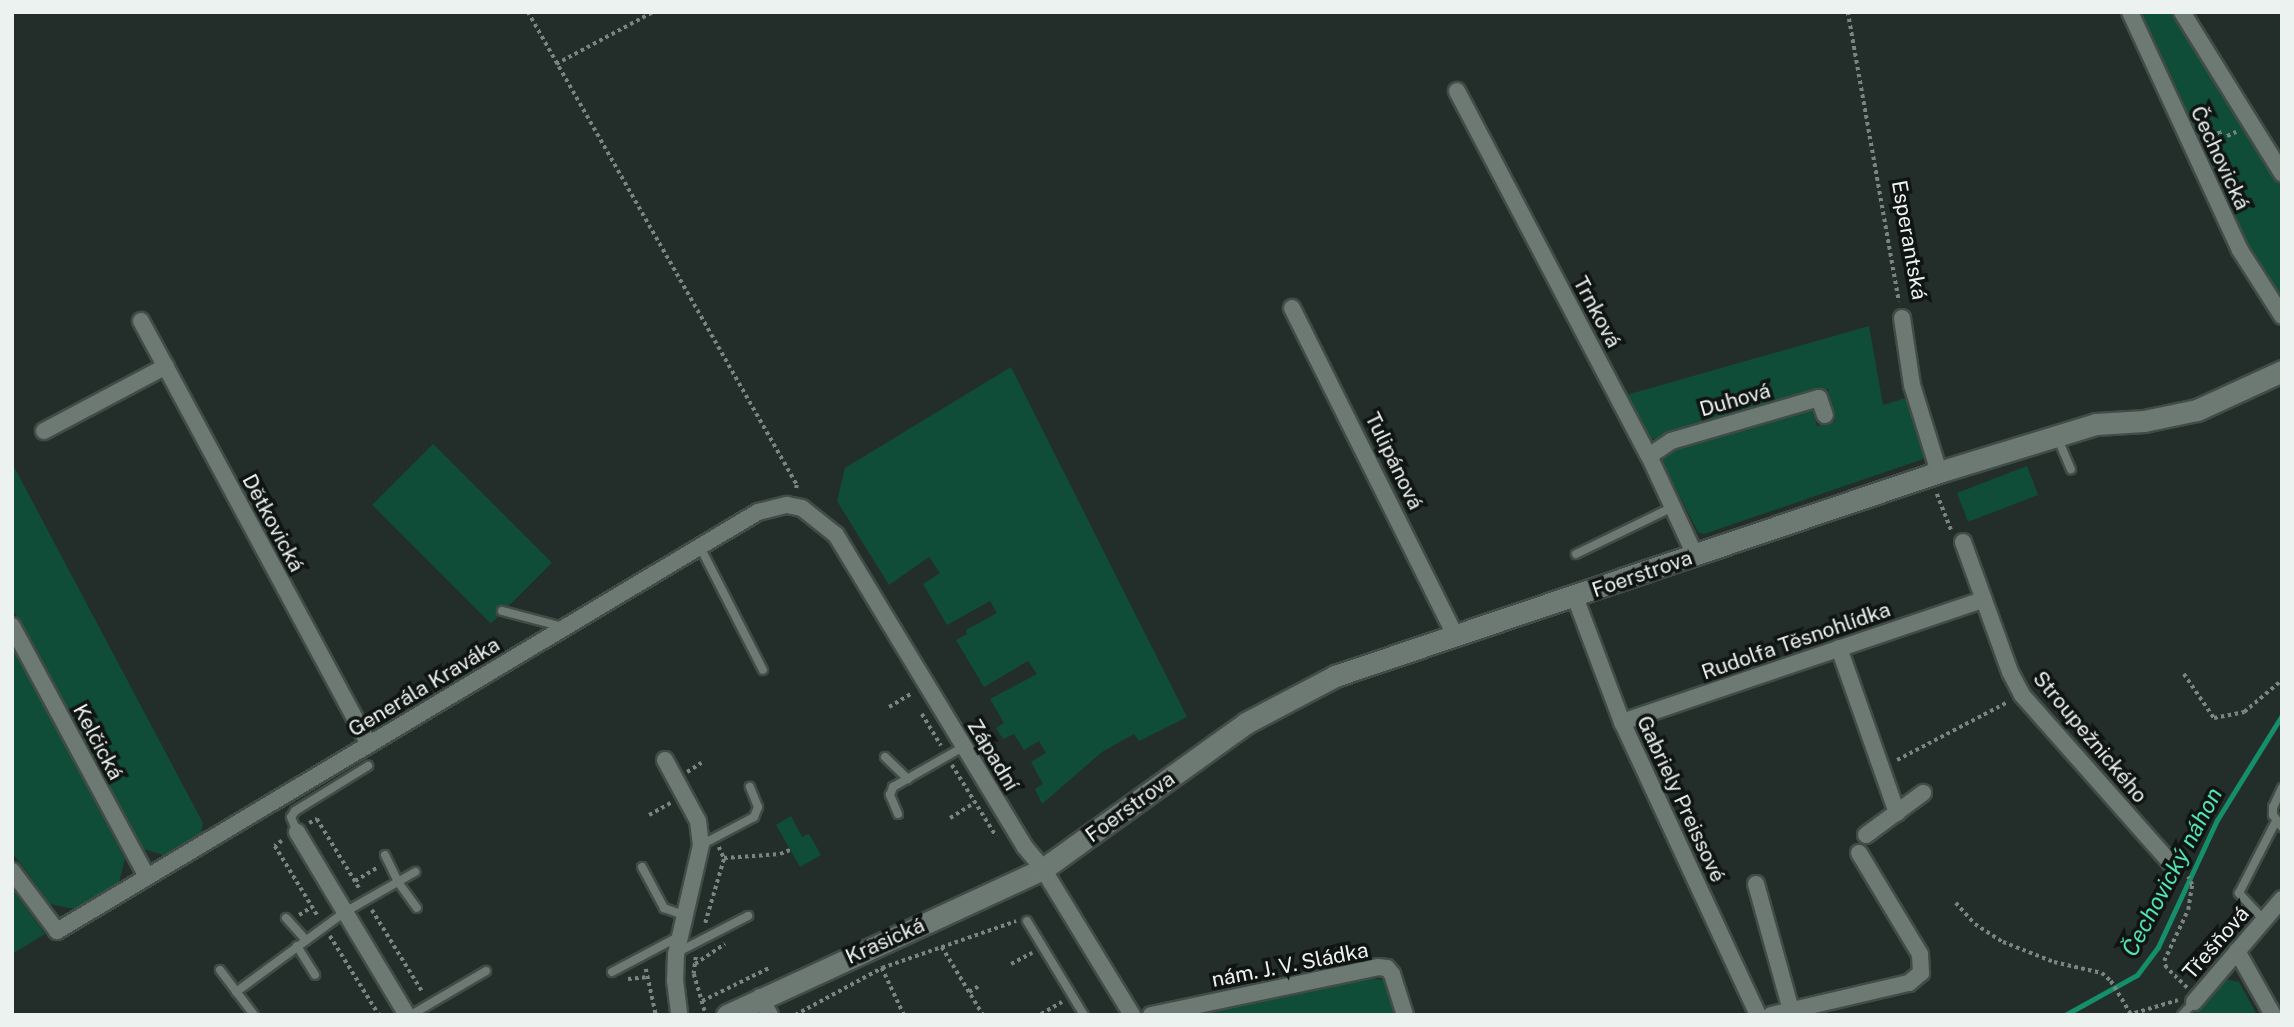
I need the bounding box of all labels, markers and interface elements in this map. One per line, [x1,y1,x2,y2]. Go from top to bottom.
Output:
street label: Čechovická [2185,102,2255,214]
street label: Esperantská [1886,178,1932,302]
street label: Trnková [1568,272,1626,352]
street label: Duhová [1697,378,1773,422]
street label: Tulipánová [1360,408,1428,514]
street label: Dětkovická [237,470,309,576]
street label: Foerstrova [1589,545,1695,603]
street label: Rudolfa Těsnohlídka [1698,597,1894,685]
street label: Generála Kraváka [344,632,504,742]
street label: Stroupežnického [2028,666,2152,808]
street label: Kelčická [68,700,128,784]
street label: Gabriely Preissové [1631,712,1731,886]
street label: Západní [962,715,1024,795]
street label: Foerstrova [1080,766,1180,848]
water label: Čechovický náhon [2116,783,2228,961]
street label: Třešňová [2178,902,2254,984]
street label: Krasická [842,912,928,970]
street label: nám. J. V. Sládka [1209,937,1371,993]

